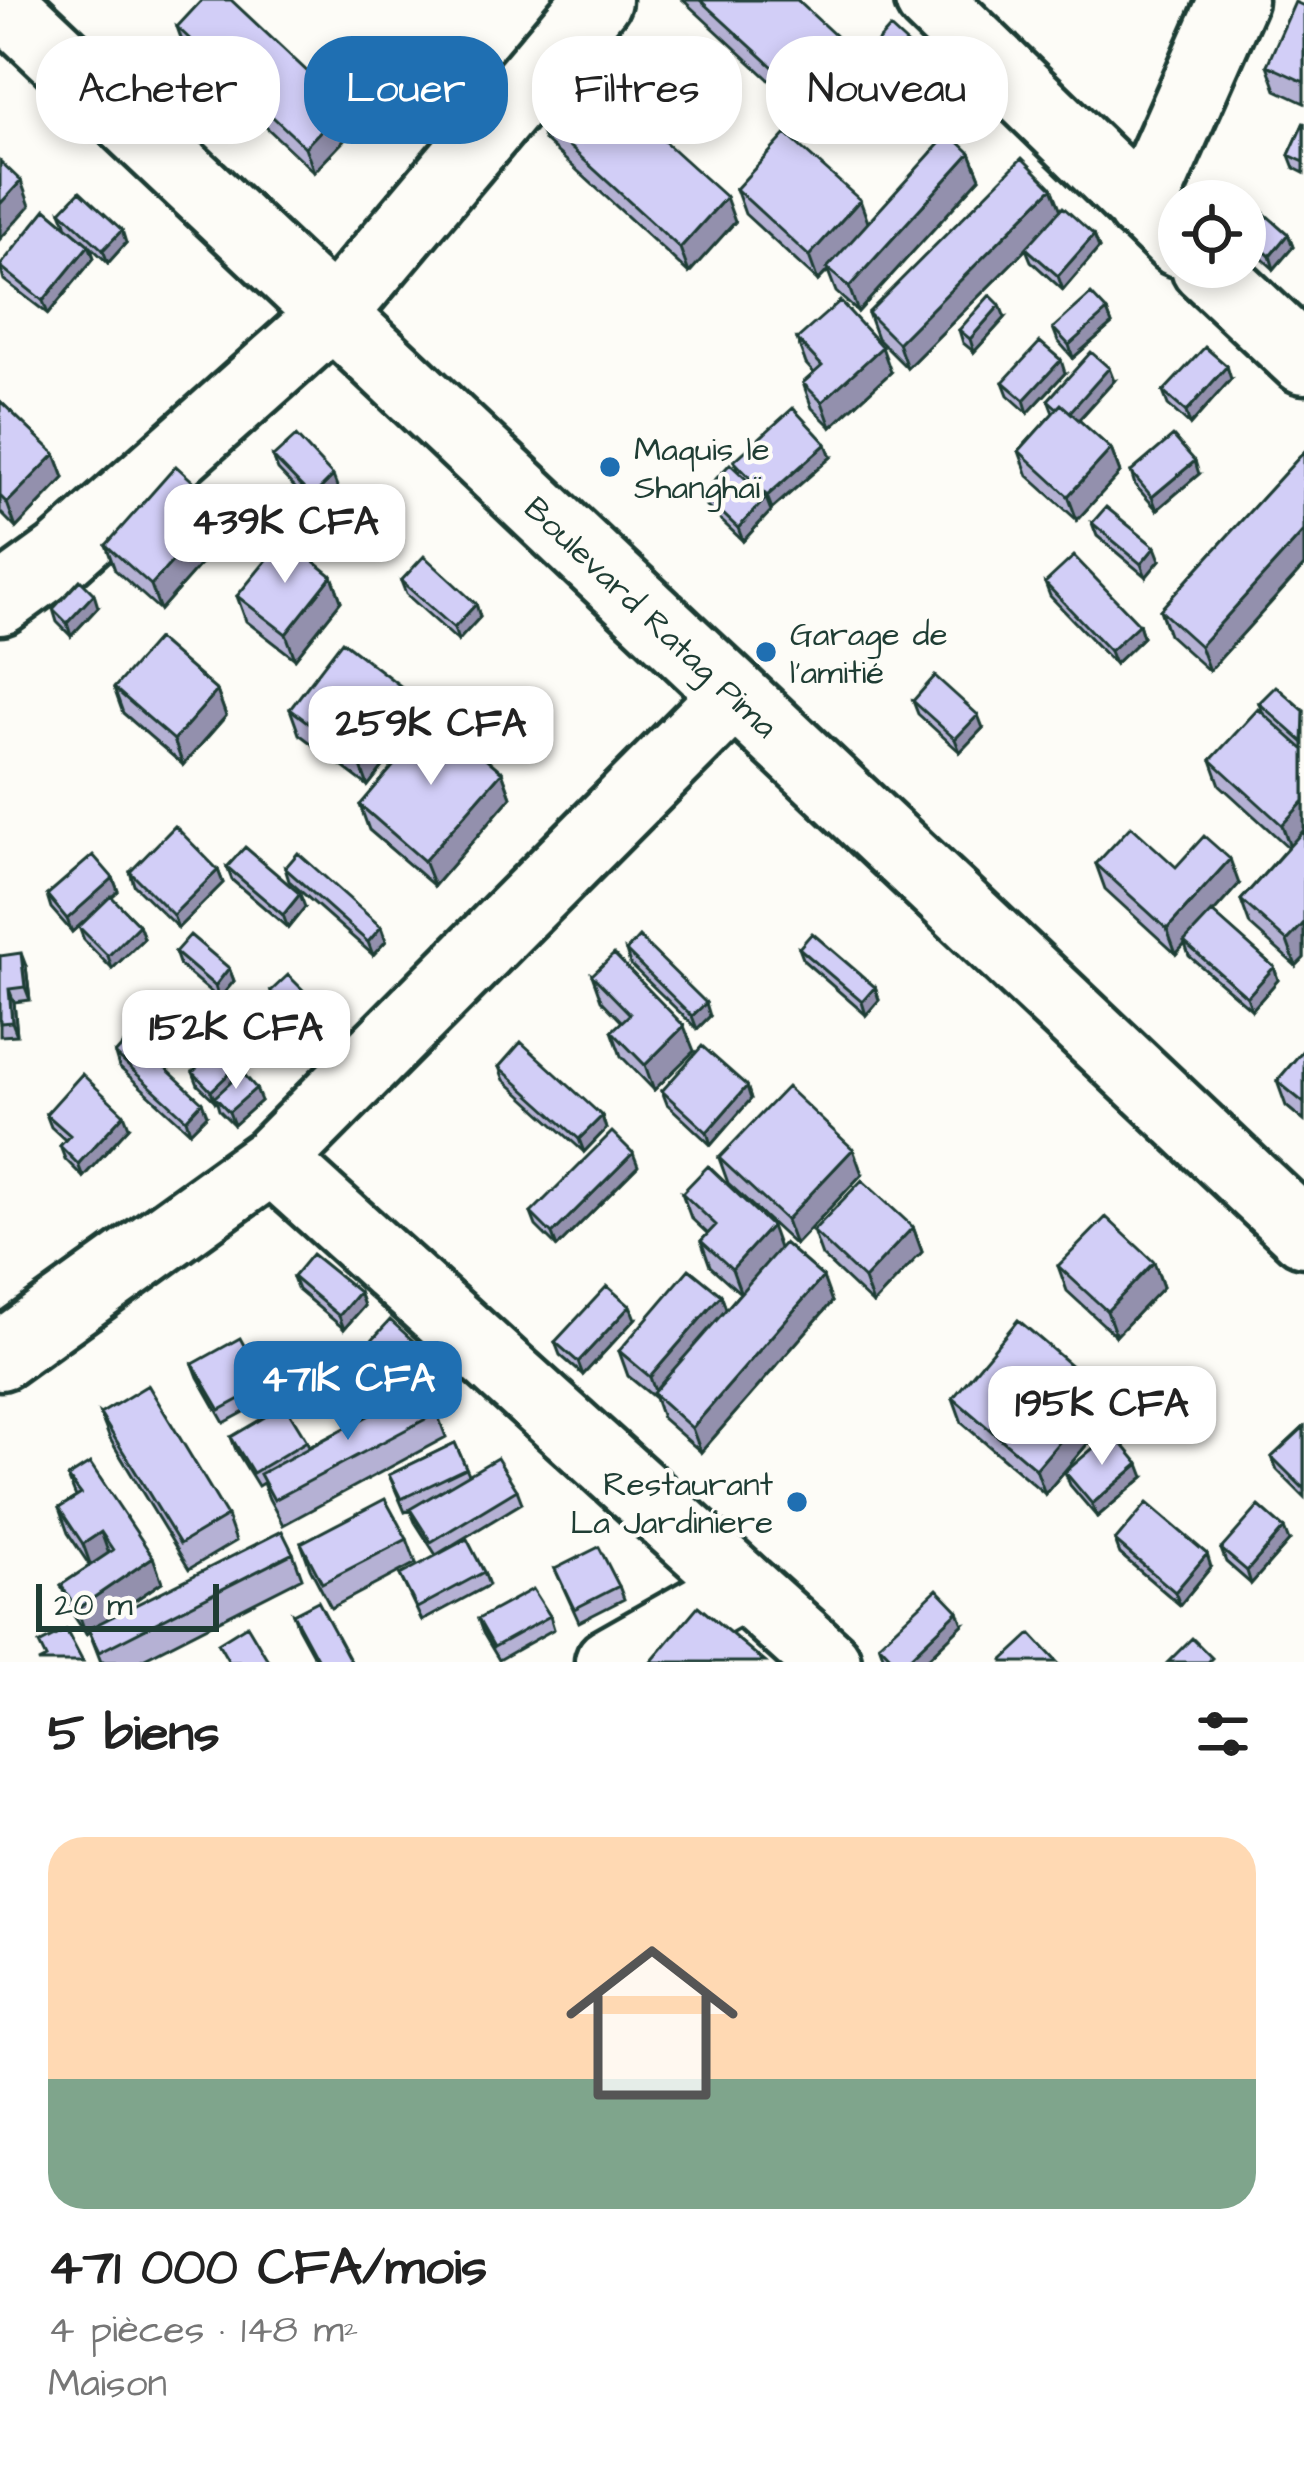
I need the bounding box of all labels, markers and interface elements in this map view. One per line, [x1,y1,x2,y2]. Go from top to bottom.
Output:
chip: Acheter [36,36,280,144]
chip: Louer [304,36,508,144]
chip: Filtres [532,36,742,144]
chip: Nouveau [766,36,1008,144]
map controls [1158,180,1266,288]
button: locate [1158,180,1266,288]
place label: Maquis le Shanghaï [634,427,770,513]
marker: Maquis le Shanghaï [597,454,623,480]
pin: 439K CFA [161,484,409,586]
street label: Boulevard Ratag Pima [513,487,787,749]
text: 439K CFA [191,496,379,550]
place label: Garage de l'amitié [790,612,948,696]
marker: Garage de l'amitié [753,639,779,665]
pin: 259K CFA [307,686,555,788]
text: 259K CFA [336,698,526,752]
pin: 152K CFA [112,990,360,1092]
text: 152K CFA [149,1002,323,1056]
pin: 471K CFA [224,1341,472,1443]
text: 471K CFA [261,1353,435,1407]
pin: 195K CFA [978,1366,1226,1468]
text: 195K CFA [1015,1378,1189,1432]
place label: Restaurant La Jardiniere [570,1462,773,1546]
marker: Restaurant La Jardiniere [784,1489,810,1515]
scale bar [36,1578,219,1631]
text: 20 m [54,1582,133,1628]
text: 5 biens [48,1699,220,1770]
icon: filters [1190,1701,1256,1767]
icon: home [544,1915,760,2131]
text: 471 000 CFA/mois [48,2233,487,2304]
text: 4 pièces · 148 m² [48,2304,358,2358]
text: Maison [48,2358,167,2412]

